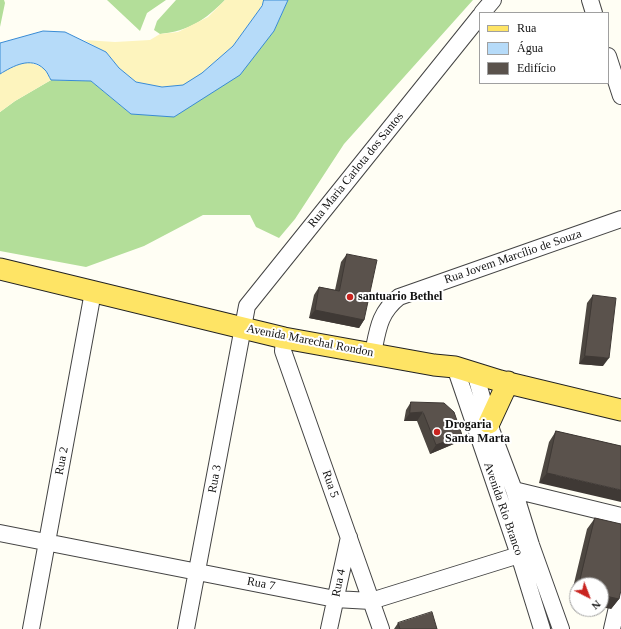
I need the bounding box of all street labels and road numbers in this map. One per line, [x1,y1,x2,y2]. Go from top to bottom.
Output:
street label: Rua Maria Carlota dos Santos [305,110,407,230]
street label: Rua Jovem Marcílio de Souza [442,227,584,287]
street label: Avenida Marechal Rondon [245,322,375,360]
street label: Rua 2 [52,446,72,476]
street label: Avenida Rio Branco [480,460,526,558]
street label: Rua 3 [205,464,225,494]
street label: Rua 5 [319,468,341,500]
street label: Rua 4 [329,568,349,598]
street label: Rua 7 [246,574,276,594]

